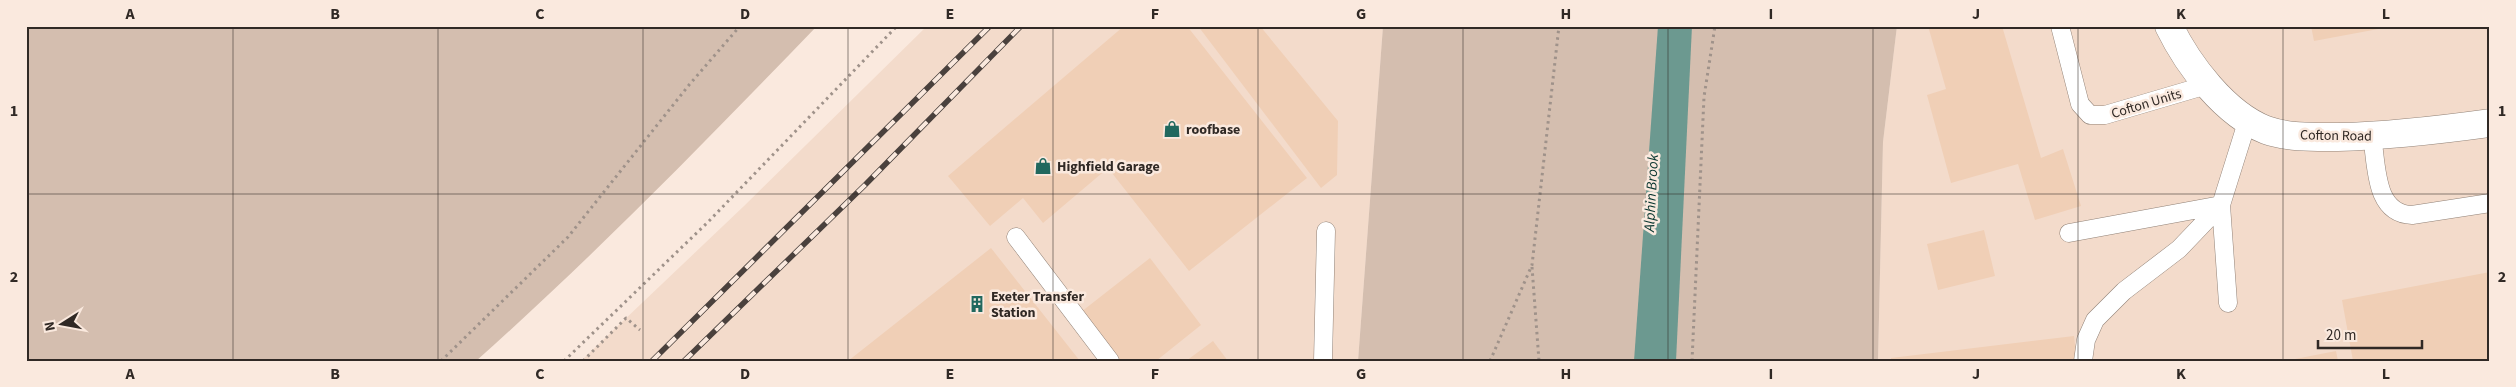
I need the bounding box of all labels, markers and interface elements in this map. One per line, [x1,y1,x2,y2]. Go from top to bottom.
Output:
text: A [124,3,135,25]
text: B [330,3,340,25]
text: C [535,3,545,25]
text: D [740,3,750,25]
text: E [946,3,954,25]
text: F [1151,3,1159,25]
text: G [1356,3,1366,25]
text: H [1561,3,1571,25]
text: I [1769,3,1773,25]
text: J [1972,3,1980,25]
text: K [2176,3,2186,25]
text: L [2382,3,2390,25]
street label: Cofton Units [2109,84,2184,124]
text: 1 [10,100,18,122]
text: 1 [2498,100,2506,122]
shop icon: roofbase [1162,119,1182,139]
place label: roofbase [1186,120,1240,140]
street label: Cofton Road [2300,125,2372,147]
water label: Alphin Brook [1639,153,1664,233]
shop icon: Highfield Garage [1033,156,1053,176]
place label: Highfield Garage [1057,157,1160,177]
text: 2 [10,266,18,288]
text: 2 [2498,266,2506,288]
place label: Exeter Transfer Station [991,287,1085,323]
building icon: Exeter Transfer Station [967,294,987,314]
north arrow [38,300,88,350]
scale bar [2318,317,2422,349]
text: N [40,320,61,333]
text: 20 m [2326,325,2356,346]
text: A [124,363,135,385]
text: B [330,363,340,385]
text: C [535,363,545,385]
text: D [740,363,750,385]
text: E [946,363,954,385]
text: F [1151,363,1159,385]
text: G [1356,363,1366,385]
text: H [1561,363,1571,385]
text: I [1769,363,1773,385]
text: J [1972,363,1980,385]
text: K [2176,363,2186,385]
text: L [2382,363,2390,385]

